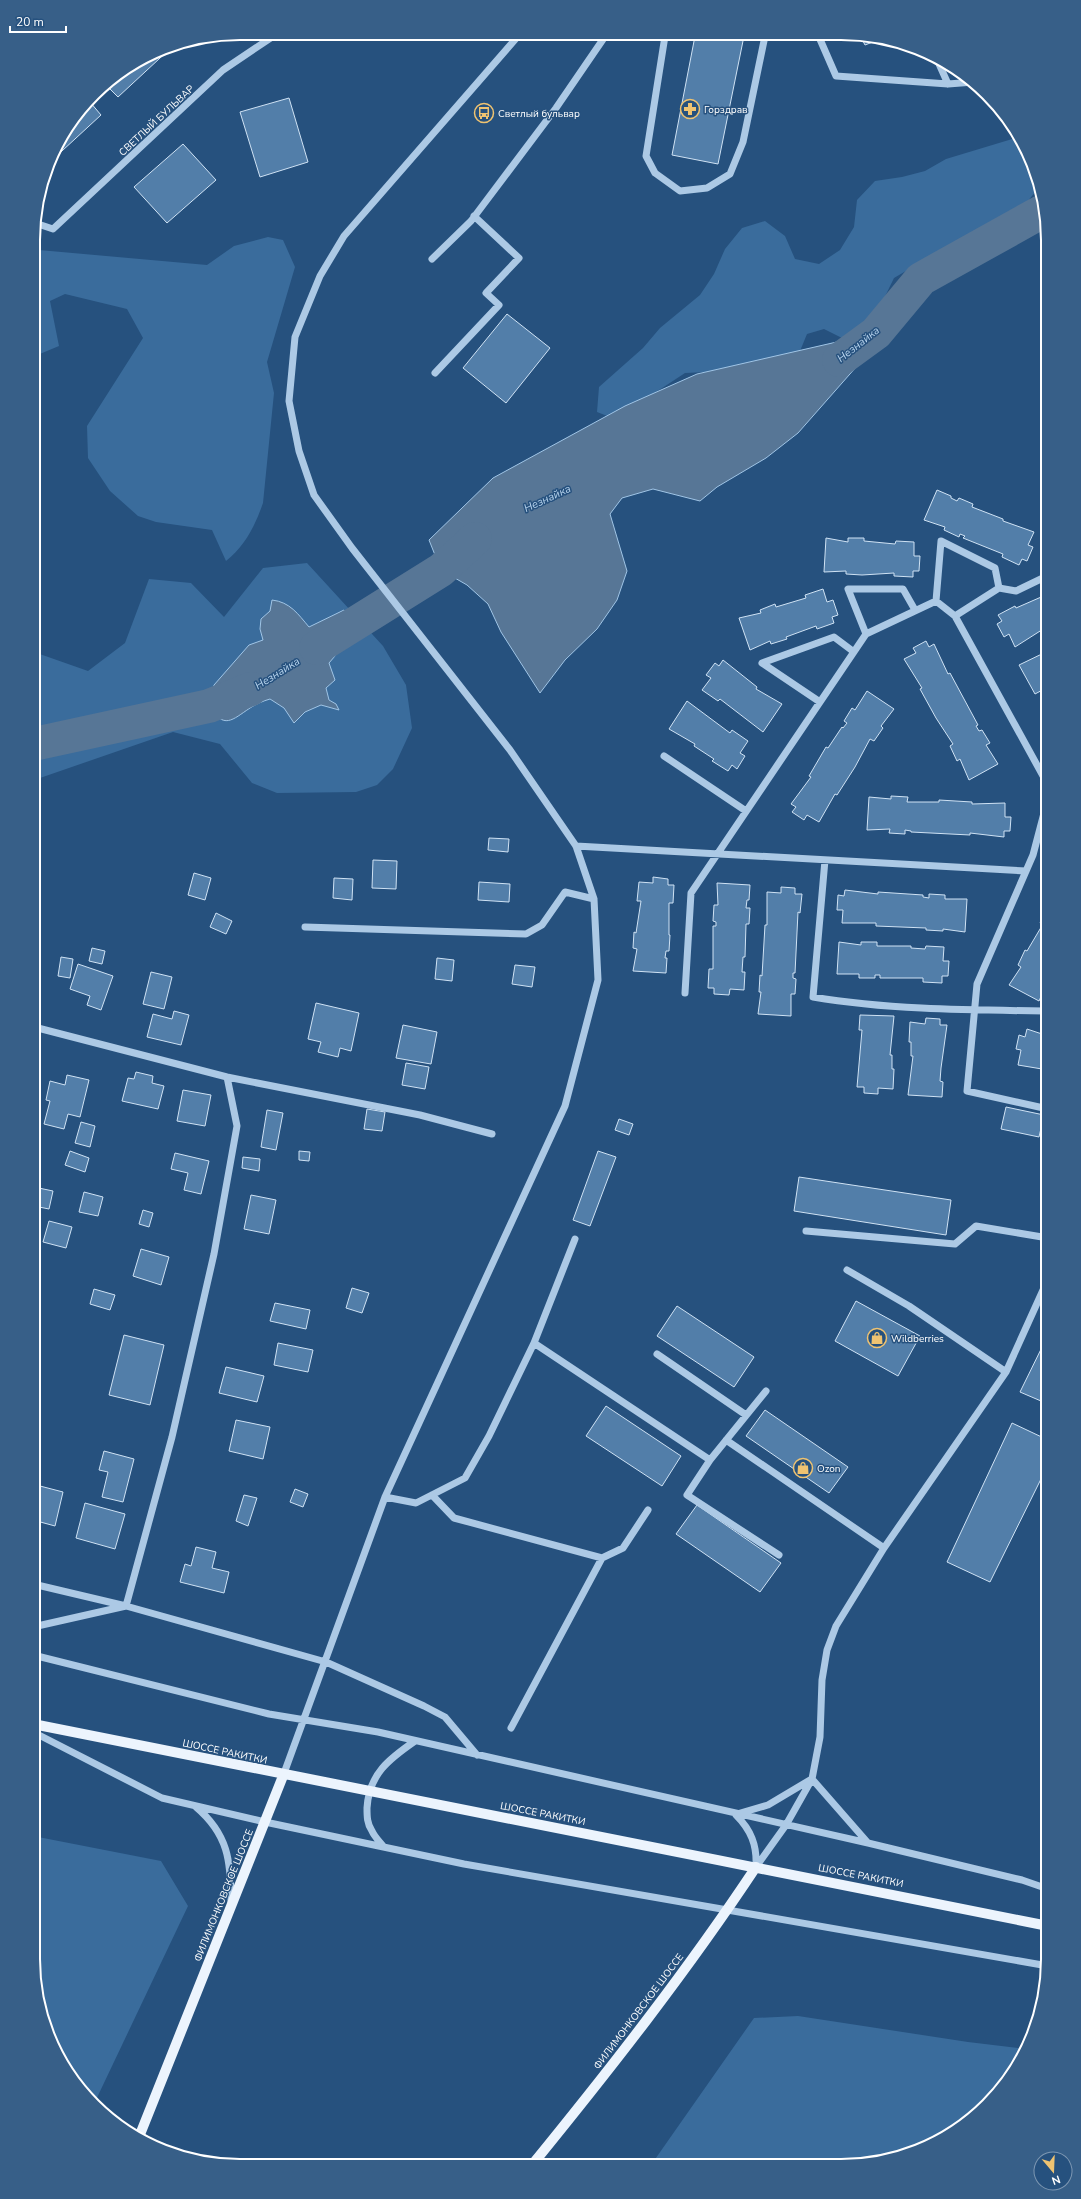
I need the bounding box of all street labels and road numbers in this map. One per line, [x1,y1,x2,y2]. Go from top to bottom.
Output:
street label: СВЕТЛЫЙ БУЛЬВАР [116,82,198,159]
street label: ШОССЕ РАКИТКИ [181,1736,269,1768]
street label: ШОССЕ РАКИТКИ [499,1799,587,1829]
street label: ФИЛИМОНКОВСКОЕ ШОССЕ [191,1827,257,1964]
street label: ШОССЕ РАКИТКИ [817,1861,905,1891]
street label: ФИЛИМОНКОВСКОЕ ШОССЕ [591,1951,687,2072]

